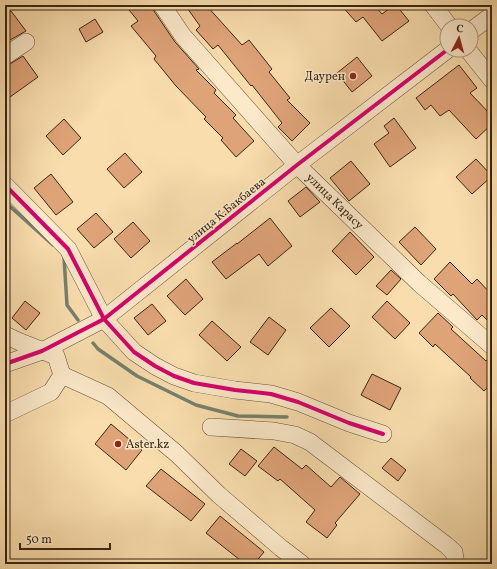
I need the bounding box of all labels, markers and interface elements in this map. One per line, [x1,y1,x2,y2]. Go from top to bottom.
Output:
north arrow [439,18,479,58]
text: С [456,22,464,37]
place label: Даурен [305,69,345,85]
marker: Даурен [348,71,358,81]
street label: улица Карасу [302,170,367,234]
street label: улица К.Бакбаева [184,174,269,247]
place label: Aster.kz [126,437,169,453]
marker: Aster.kz [113,439,123,449]
scale bar [20,525,110,551]
text: 50 m [26,532,52,548]

